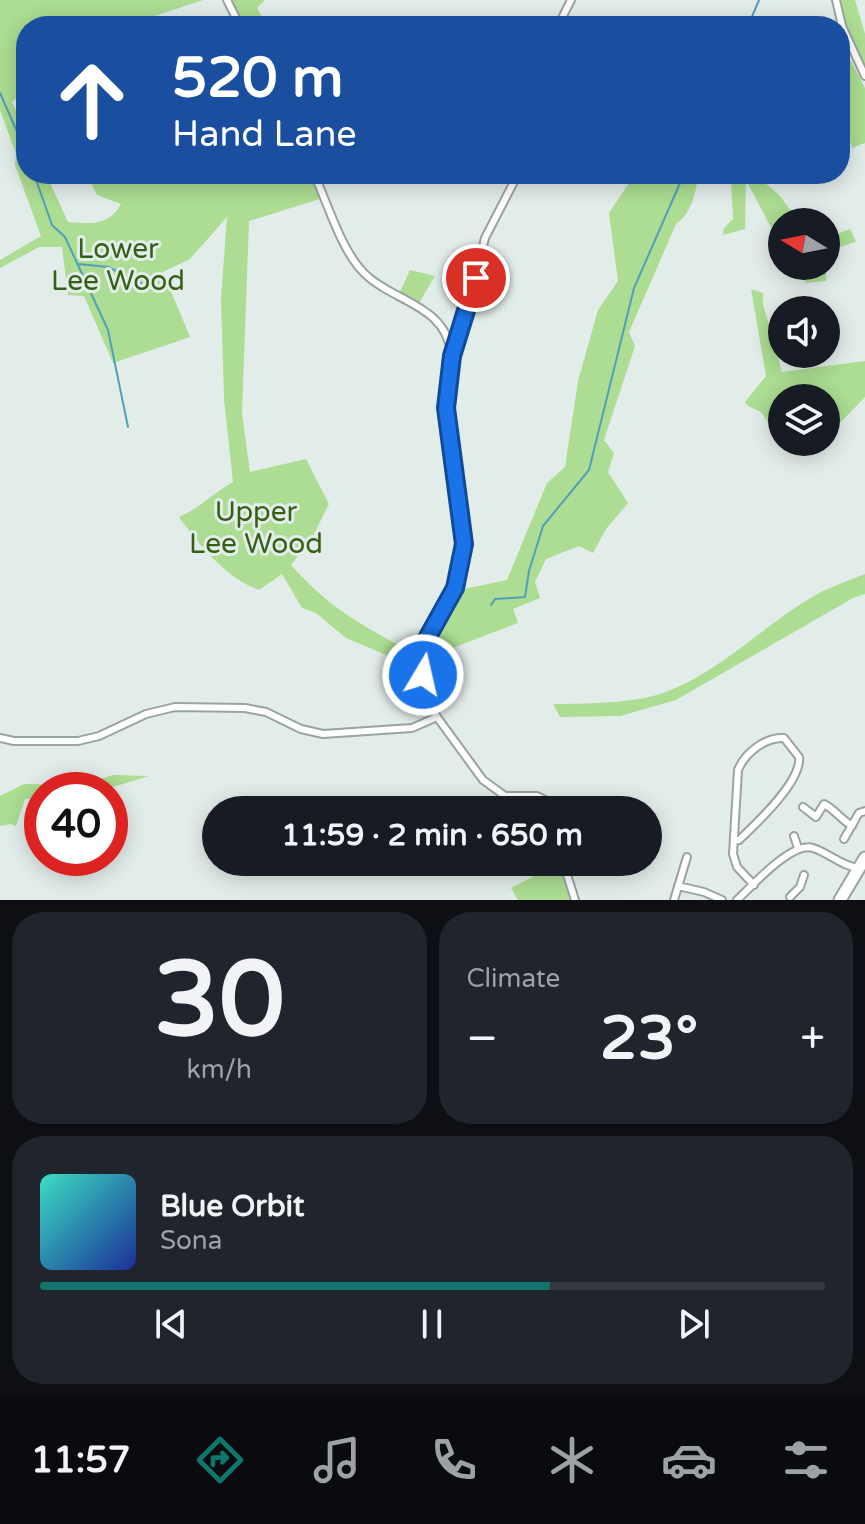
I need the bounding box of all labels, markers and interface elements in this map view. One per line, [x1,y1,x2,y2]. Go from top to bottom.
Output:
text: 520 m [172,45,343,112]
icon: ahead [40,48,144,152]
text: Hand Lane [172,113,357,156]
north arrow [768,208,840,280]
map controls [768,208,840,456]
park label: Lower Lee Wood [51,232,185,298]
pin [442,244,510,312]
icon: arrive [454,256,498,300]
button: sound [768,296,840,368]
button: layers [768,384,840,456]
park label: Upper Lee Wood [189,495,323,561]
position arrow [381,633,465,717]
speed limit sign: 40 [24,772,128,876]
text: 11:59 · 2 min · 650 m [281,817,583,854]
text: 30 [154,939,285,1064]
text: Climate [467,963,560,994]
text: 23° [600,1003,698,1075]
text: − [467,1013,498,1066]
text: + [800,1013,825,1066]
text: km/h [187,1054,252,1085]
text: Blue Orbit [160,1188,305,1225]
text: Sona [160,1225,222,1256]
icon: previous [149,1302,193,1346]
icon: pause [410,1302,454,1346]
icon: next [672,1302,716,1346]
icon: directions [192,1432,248,1488]
icon: music [309,1432,365,1488]
icon: phone [426,1432,482,1488]
icon: climate [544,1432,600,1488]
icon: car [661,1432,717,1488]
icon: filters [778,1432,834,1488]
text: 11:57 [31,1439,130,1482]

